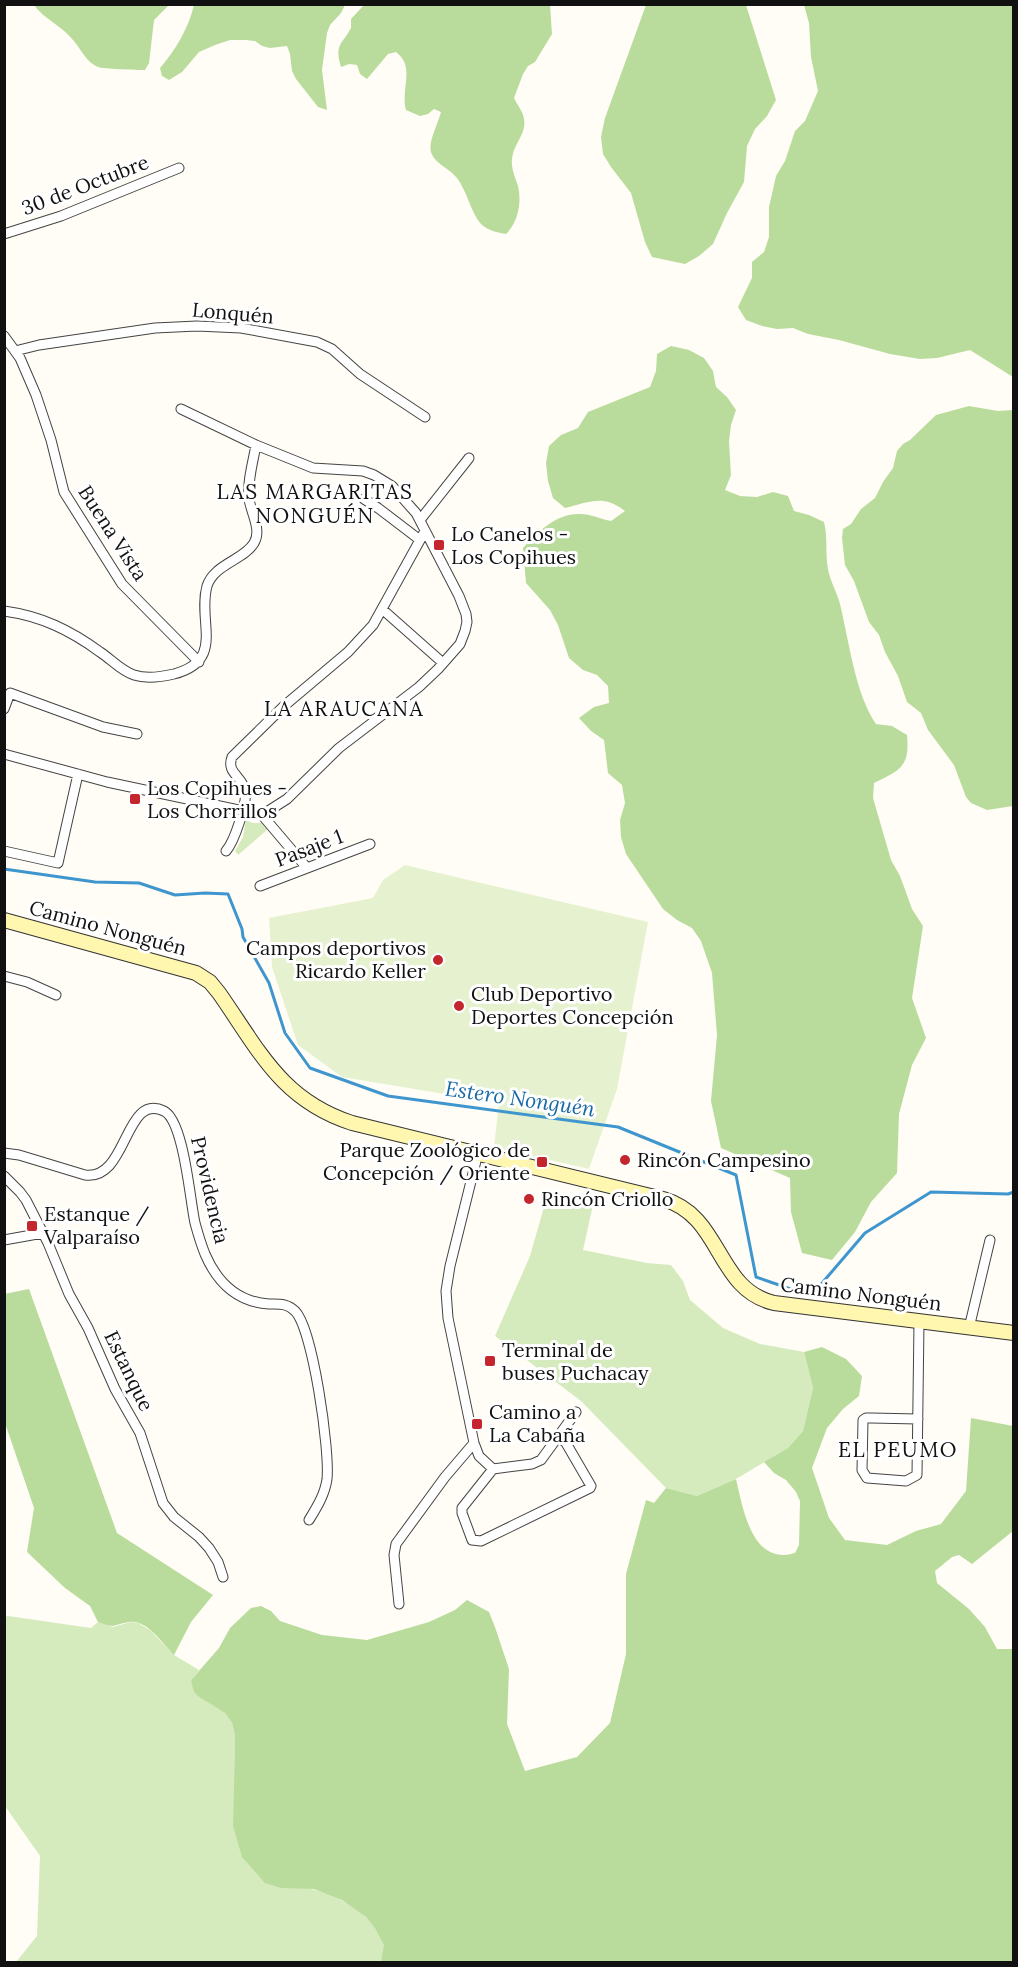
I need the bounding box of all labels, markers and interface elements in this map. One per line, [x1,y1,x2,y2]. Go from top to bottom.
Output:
street label: 30 de Octubre [18,149,152,220]
street label: Lonquén [191,296,275,329]
district label: LAS MARGARITAS NONGUÉN [216,478,414,529]
street label: Buena Vista [73,480,153,585]
place label: Lo Canelos - Los Copihues [451,521,576,569]
marker: Lo Canelos - Los Copihues [432,538,446,552]
district label: LA ARAUCANA [264,695,424,722]
place label: Los Copihues - Los Chorrillos [147,775,287,823]
marker: Los Copihues - Los Chorrillos [128,792,142,806]
street label: Pasaje 1 [271,823,346,872]
street label: Camino Nonguén [27,895,189,961]
place label: Campos deportivos Ricardo Keller [246,935,426,983]
marker: Campos deportivos Ricardo Keller [431,953,445,967]
place label: Club Deportivo Deportes Concepción [471,981,674,1029]
marker: Club Deportivo Deportes Concepción [452,999,466,1013]
water label: Estero Nonguén [443,1075,597,1122]
street label: Providencia [186,1134,235,1246]
place label: Parque Zoológico de Concepción / Oriente [323,1137,530,1186]
place label: Rincón Campesino [637,1147,811,1172]
marker: Rincón Campesino [618,1153,632,1167]
marker: Parque Zoológico de Concepción / Oriente [535,1155,549,1169]
place label: Rincón Criollo [541,1186,674,1211]
marker: Rincón Criollo [522,1192,536,1206]
place label: Estanque / Valparaíso [43,1201,149,1249]
marker: Estanque / Valparaíso [25,1219,39,1233]
street label: Camino Nonguén [779,1271,943,1316]
street label: Estanque [99,1327,160,1415]
place label: Terminal de buses Puchacay [502,1337,649,1385]
marker: Terminal de buses Puchacay [483,1354,497,1368]
place label: Camino a La Cabaña [489,1399,585,1447]
marker: Camino a La Cabaña [470,1417,484,1431]
district label: EL PEUMO [838,1436,958,1463]

